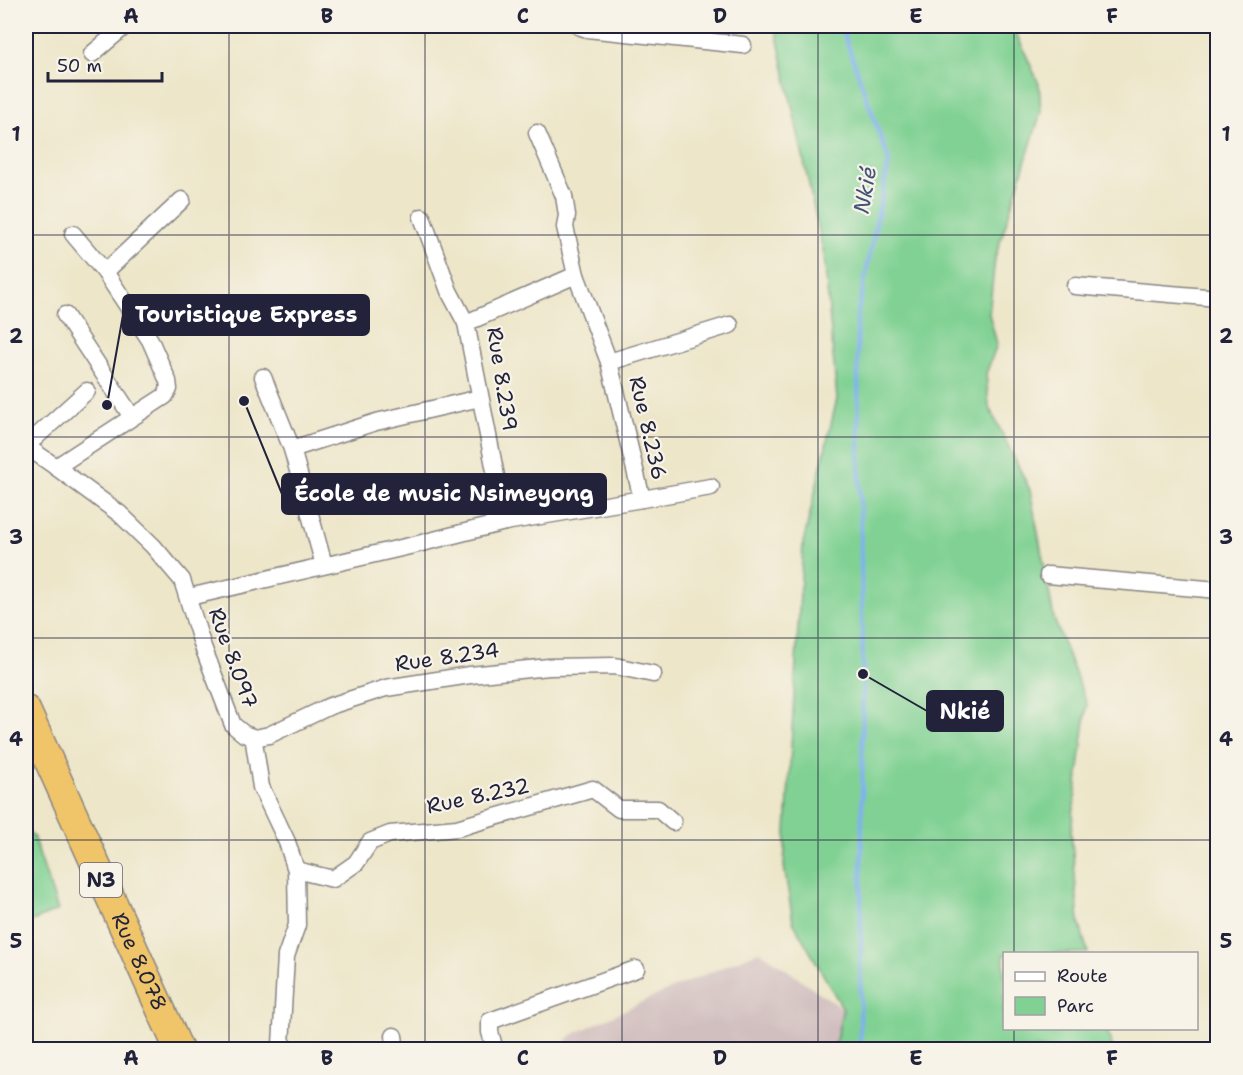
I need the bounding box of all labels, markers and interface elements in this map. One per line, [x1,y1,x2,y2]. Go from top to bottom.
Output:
text: A [123,3,139,29]
text: B [321,3,333,29]
text: C [517,3,529,29]
text: D [713,3,727,29]
text: E [909,3,923,29]
text: F [1106,3,1118,29]
scale bar [48,45,162,83]
text: 50 m [57,54,102,78]
text: 1 [11,121,21,147]
text: 1 [1221,121,1231,147]
water label: Nkié [847,164,883,216]
callout: Touristique Express [123,295,369,335]
text: Touristique Express [135,300,357,329]
text: 2 [9,323,23,349]
text: 2 [1219,323,1233,349]
street label: Rue 8.239 [480,325,524,433]
street label: Rue 8.236 [622,373,674,483]
callout: École de music Nsimeyong [282,474,606,514]
text: École de music Nsimeyong [294,477,594,508]
text: 3 [9,524,23,550]
text: 3 [1219,524,1233,550]
street label: Rue 8.097 [202,604,264,712]
street label: Rue 8.234 [393,636,501,678]
callout: Nkié [927,691,1003,731]
text: Nkié [939,697,991,726]
text: 4 [9,726,23,752]
text: 4 [1219,726,1233,752]
street label: Rue 8.232 [424,771,532,821]
road number: N3 [80,863,122,897]
street label: Rue 8.078 [105,908,174,1015]
text: 5 [10,928,22,954]
text: 5 [1220,928,1232,954]
legend [1003,952,1198,1030]
text: Route [1057,964,1108,988]
text: Parc [1057,994,1094,1018]
text: A [123,1045,139,1071]
text: B [321,1045,333,1071]
text: C [517,1045,529,1071]
text: D [713,1045,727,1071]
text: E [909,1045,923,1071]
text: F [1106,1045,1118,1071]

